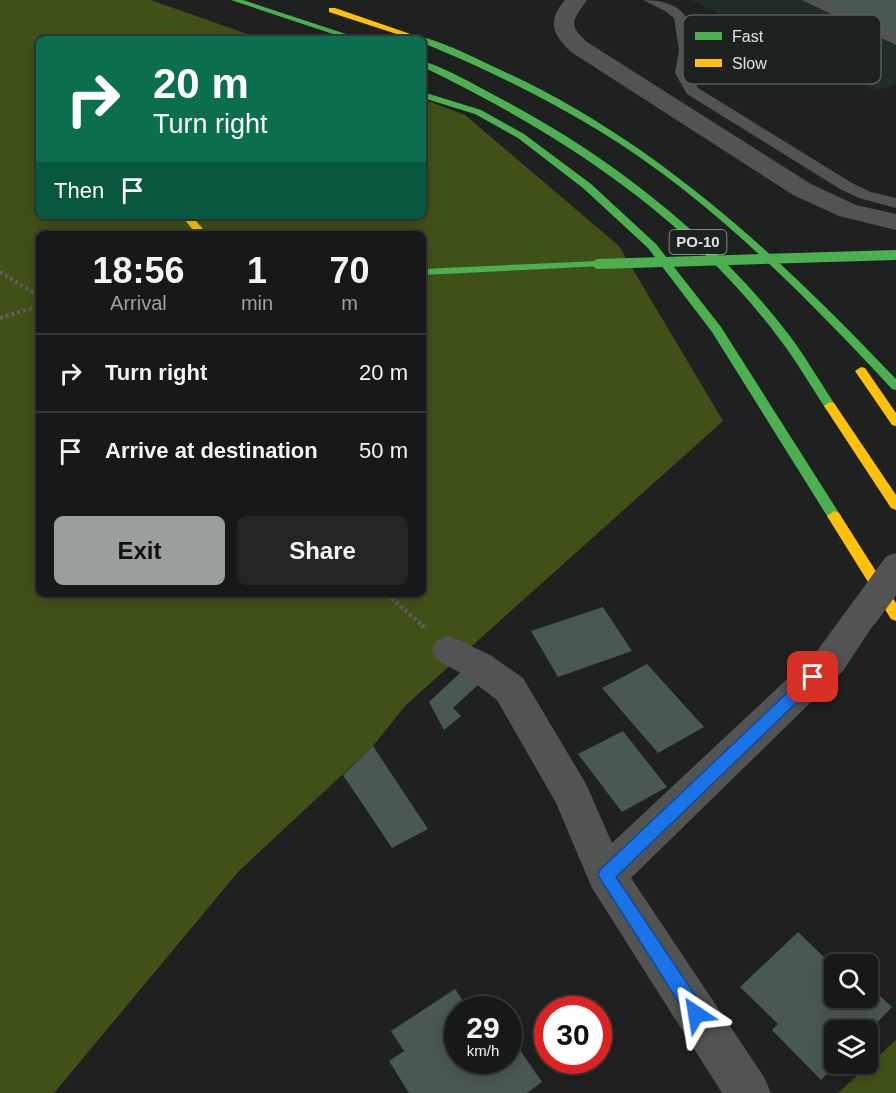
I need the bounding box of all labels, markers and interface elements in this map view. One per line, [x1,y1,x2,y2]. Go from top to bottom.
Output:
legend [683,15,881,84]
text: Fast [732,28,764,45]
text: Slow [732,55,767,72]
icon: right [54,60,132,138]
text: 20 m [153,60,249,107]
text: Turn right [153,109,268,139]
icon: arrive [116,174,149,207]
text: Then [54,178,104,203]
road number: PO-10 [670,230,726,254]
text: 18:56 [92,250,184,291]
text: 1 [247,250,267,291]
text: 70 [330,250,370,291]
text: Arrival [110,292,167,314]
text: min [241,292,273,314]
text: m [341,292,358,314]
icon: right [54,357,87,390]
text: Turn right [105,360,207,385]
text: 20 m [359,360,408,385]
icon: arrive [54,435,87,468]
text: Arrive at destination [105,438,318,463]
text: 50 m [359,438,408,463]
button: Exit [54,516,225,585]
button: Share [237,516,408,585]
pin [787,651,838,702]
icon: arrive [796,660,829,693]
map controls [824,954,878,1074]
button: search [824,954,878,1008]
position arrow [664,982,728,1046]
speed limit sign: 30 [534,996,612,1074]
text: 29 [466,1011,500,1044]
button: layers [824,1020,878,1074]
text: km/h [467,1042,499,1059]

